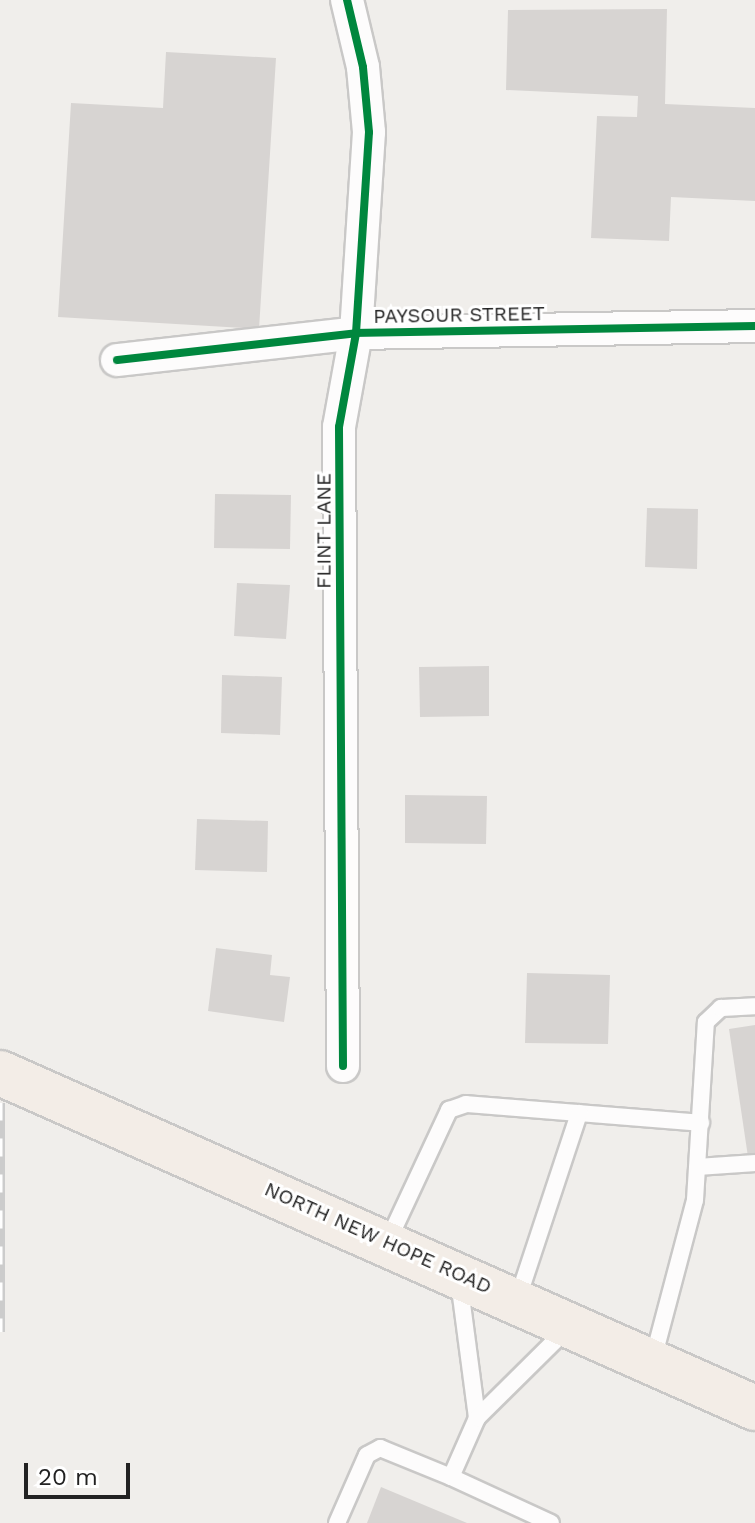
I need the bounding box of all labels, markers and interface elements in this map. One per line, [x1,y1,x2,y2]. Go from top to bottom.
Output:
street label: PAYSOUR STREET [373,302,545,328]
street label: FLINT LANE [312,473,336,589]
street label: NORTH NEW HOPE ROAD [261,1177,495,1299]
scale bar [28,1447,134,1497]
text: 20 m [38,1463,98,1491]

